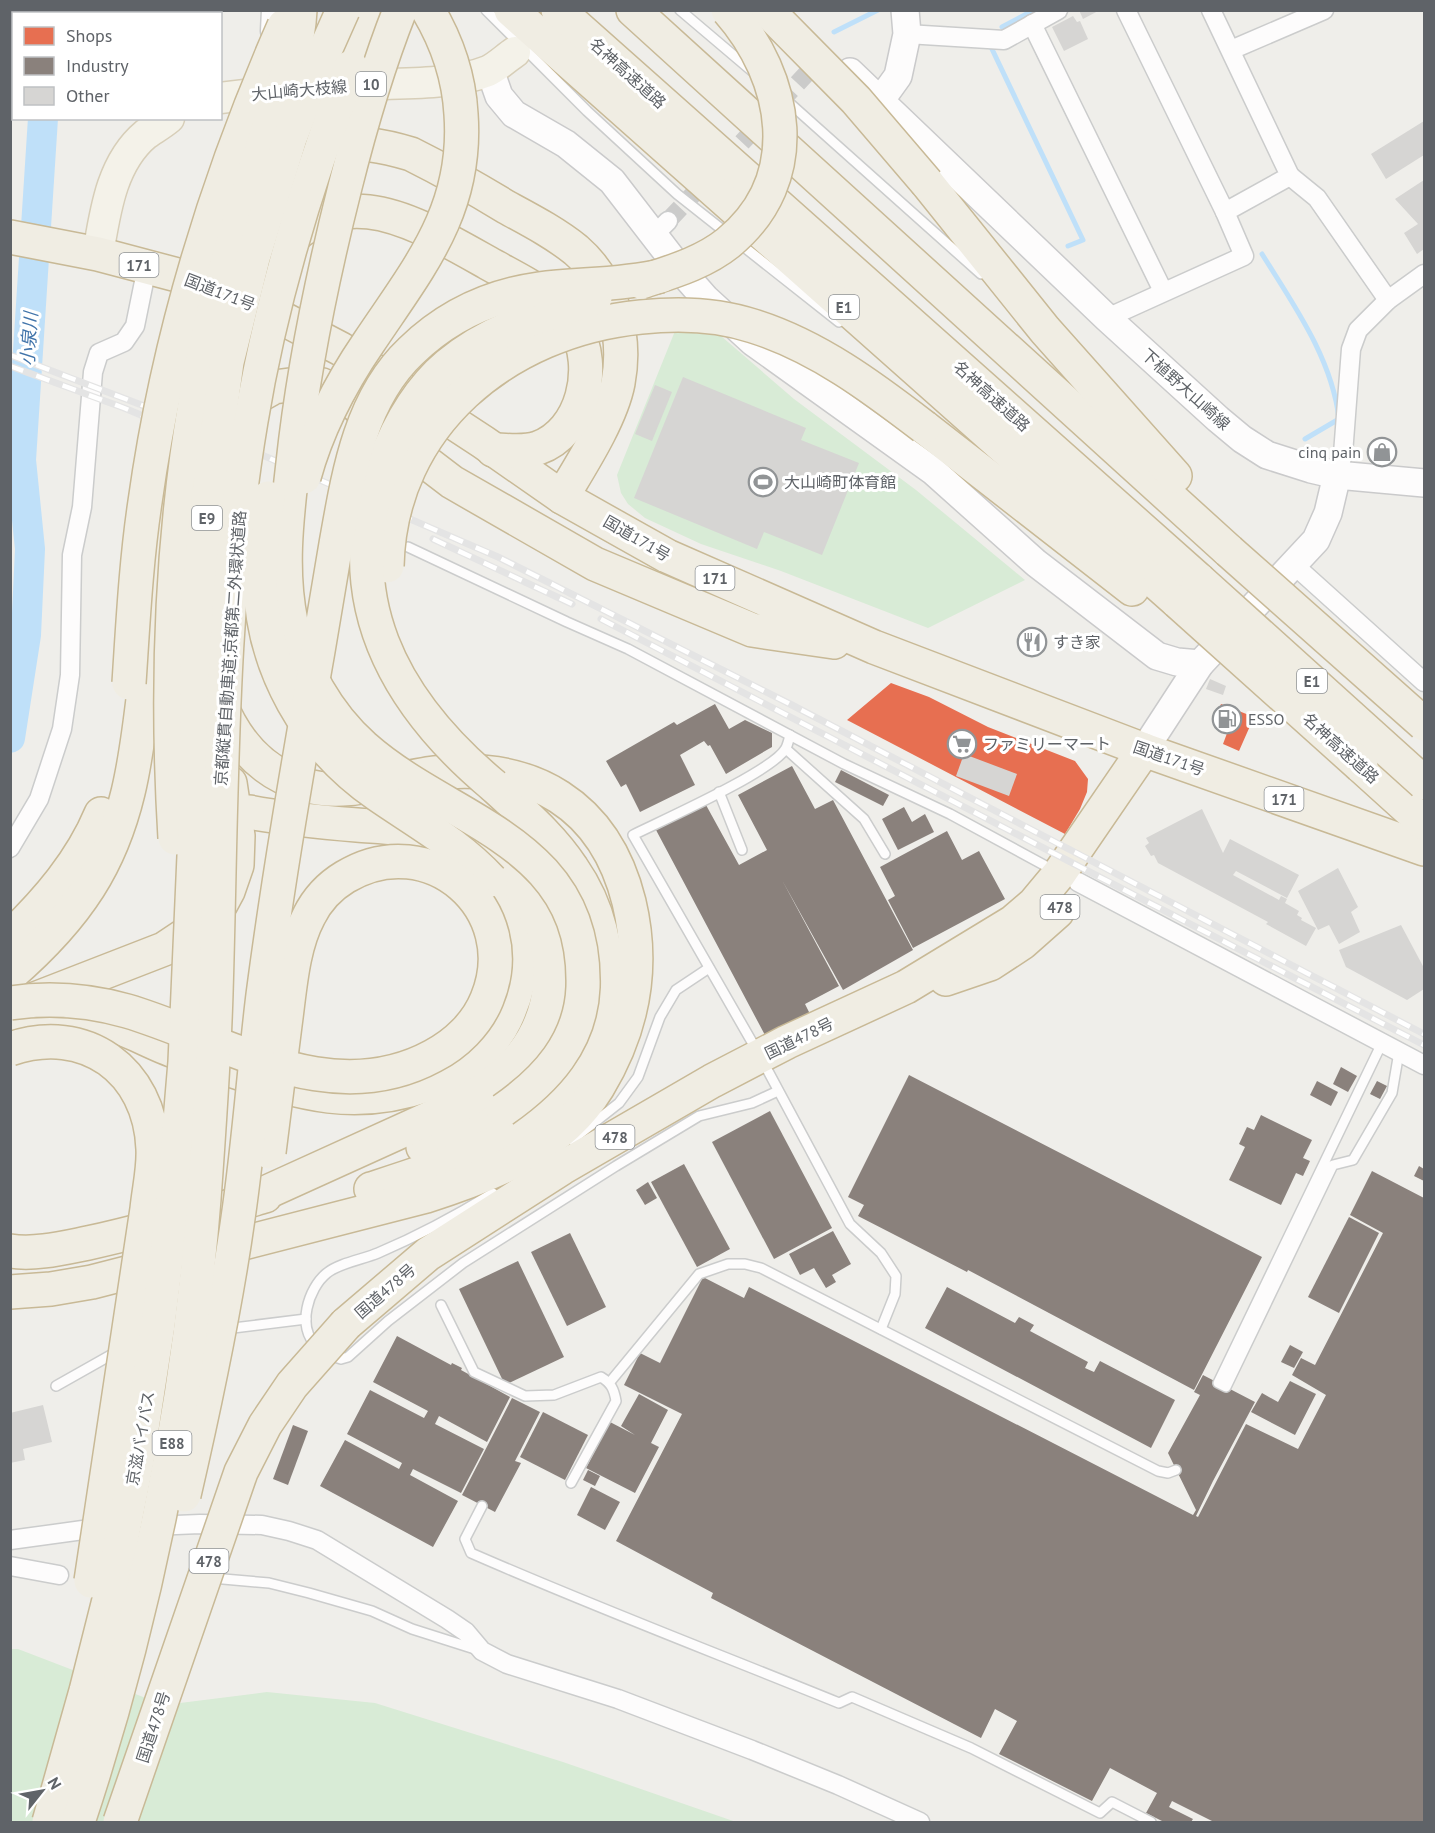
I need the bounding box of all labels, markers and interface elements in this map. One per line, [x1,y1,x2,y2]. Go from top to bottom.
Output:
legend [12,12,222,120]
text: Shops [66,24,112,47]
street label: 名神高速道路 [586,33,670,113]
text: Industry [66,54,129,77]
road number: 10 [356,72,386,96]
street label: 大山崎大枝線 [250,76,348,104]
text: Other [66,84,110,107]
road number: 171 [120,253,158,277]
street label: 国道171号 [182,269,258,315]
road number: E1 [829,295,859,319]
water label: 小泉川 [16,309,42,367]
street label: 下植野大山崎線 [1138,344,1234,434]
street label: 名神高速道路 [950,356,1034,436]
shop icon: cinq pain [1366,436,1398,468]
place label: cinq pain [1298,442,1361,462]
sports icon: 大山崎町体育館 [747,466,779,498]
place label: 大山崎町体育館 [784,472,896,492]
road number: E9 [192,506,222,530]
street label: 京都縦貫自動車道;京都第二外環状道路 [210,510,250,786]
street label: 国道171号 [600,511,674,565]
road number: 171 [696,566,734,590]
restaurant icon: すき家 [1016,626,1048,658]
place label: すき家 [1053,632,1101,652]
road number: E1 [1297,669,1327,693]
fuel station icon: ESSO [1211,703,1243,735]
street label: 名神高速道路 [1299,708,1383,788]
place label: ESSO [1248,709,1285,729]
supermarket icon: ファミリーマート [946,728,978,760]
place label: ファミリーマート [983,734,1111,754]
street label: 国道171号 [1131,736,1207,780]
road number: 171 [1264,787,1304,811]
road number: 478 [1040,895,1080,919]
street label: 国道478号 [761,1013,837,1063]
road number: 478 [596,1125,634,1149]
street label: 国道478号 [350,1259,420,1323]
street label: 京滋バイパス [122,1389,158,1487]
road number: E88 [152,1431,192,1455]
road number: 478 [190,1549,228,1573]
street label: 国道478号 [132,1689,174,1765]
north arrow [12,1761,72,1821]
text: N [44,1774,66,1793]

